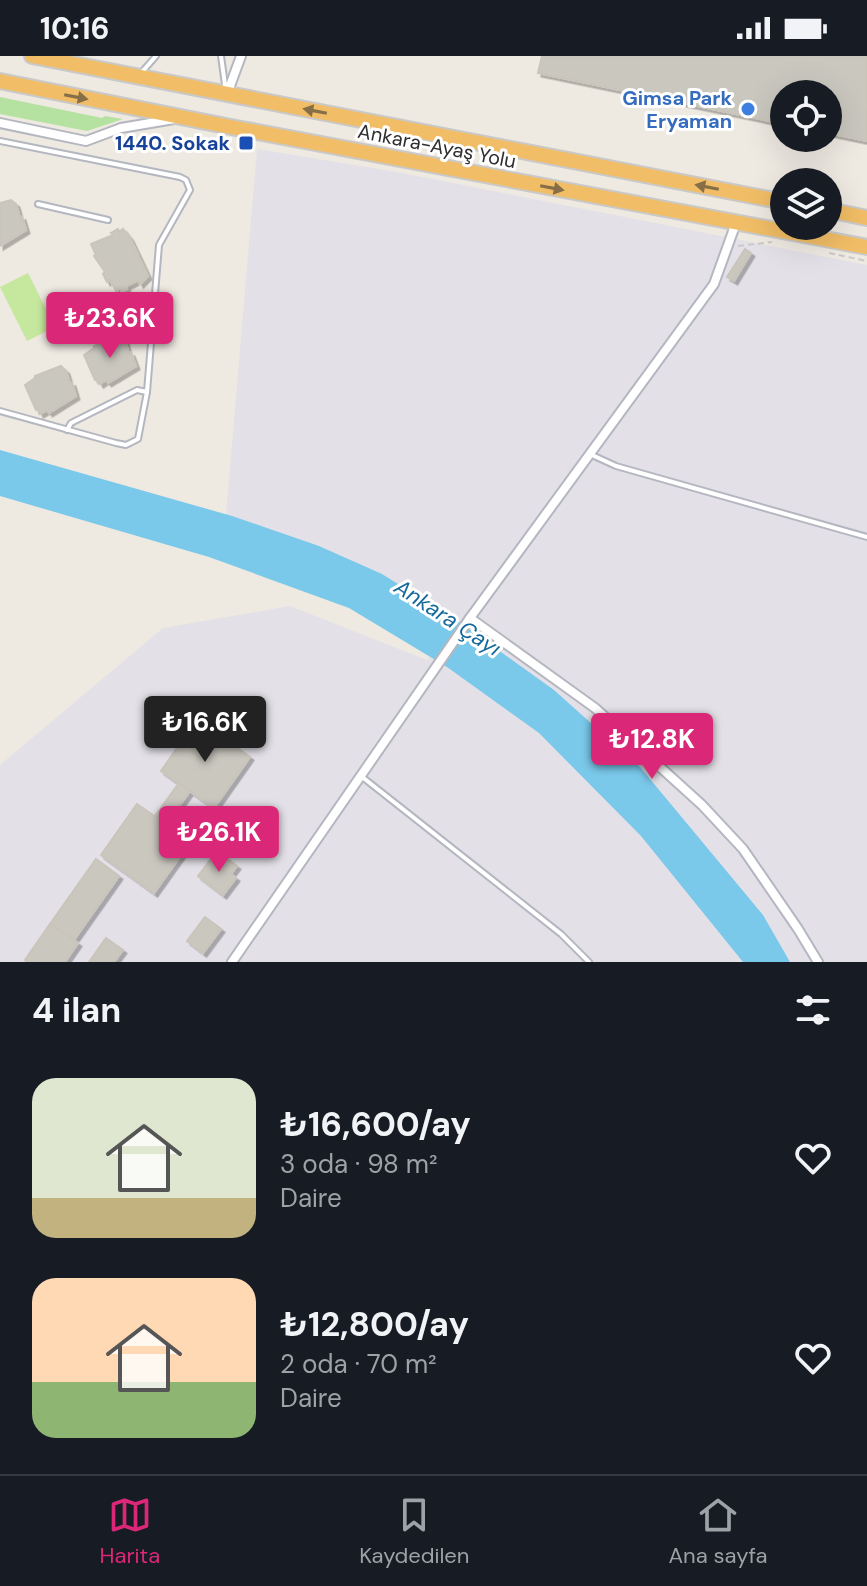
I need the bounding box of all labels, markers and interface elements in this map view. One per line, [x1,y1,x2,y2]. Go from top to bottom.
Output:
text: 10:16 [40,9,110,48]
map controls [770,80,842,240]
button: locate [770,80,842,152]
place label: Gimsa Park Eryaman [622,85,732,134]
one-way arrow [64,91,89,104]
marker: Gimsa Park Eryaman [739,100,757,118]
one-way arrow [302,104,327,117]
street label: Ankara-Ayaş Yolu [356,118,518,174]
place label: 1440. Sokak [115,130,230,156]
marker: 1440. Sokak [237,134,255,152]
button: layers [770,168,842,240]
one-way arrow [695,180,720,193]
one-way arrow [539,182,564,194]
pin: ₺23.6K [45,292,175,360]
text: ₺23.6K [64,301,156,335]
water label: Ankara Çayı [388,572,507,663]
pin: ₺16.6K [140,696,270,764]
text: ₺16.6K [162,705,248,739]
pin: ₺12.8K [587,713,717,781]
text: ₺12.8K [609,722,695,756]
pin: ₺26.1K [154,806,284,874]
text: ₺26.1K [177,815,261,849]
text: 4 ilan [32,988,121,1033]
icon: filters [791,988,835,1032]
text: ₺16,600/ay [280,1102,471,1147]
icon: home [96,1110,192,1206]
icon: heart [791,1136,835,1180]
text: 3 oda · 98 m² [280,1147,437,1181]
text: Daire [280,1181,342,1215]
text: ₺12,800/ay [280,1302,469,1347]
icon: home [96,1310,192,1406]
icon: heart [791,1336,835,1380]
text: 2 oda · 70 m² [280,1347,437,1381]
text: Daire [280,1381,342,1415]
tab: Harita [100,1493,160,1570]
tab: Kaydedilen [359,1493,469,1570]
tab: Ana sayfa [668,1493,767,1570]

